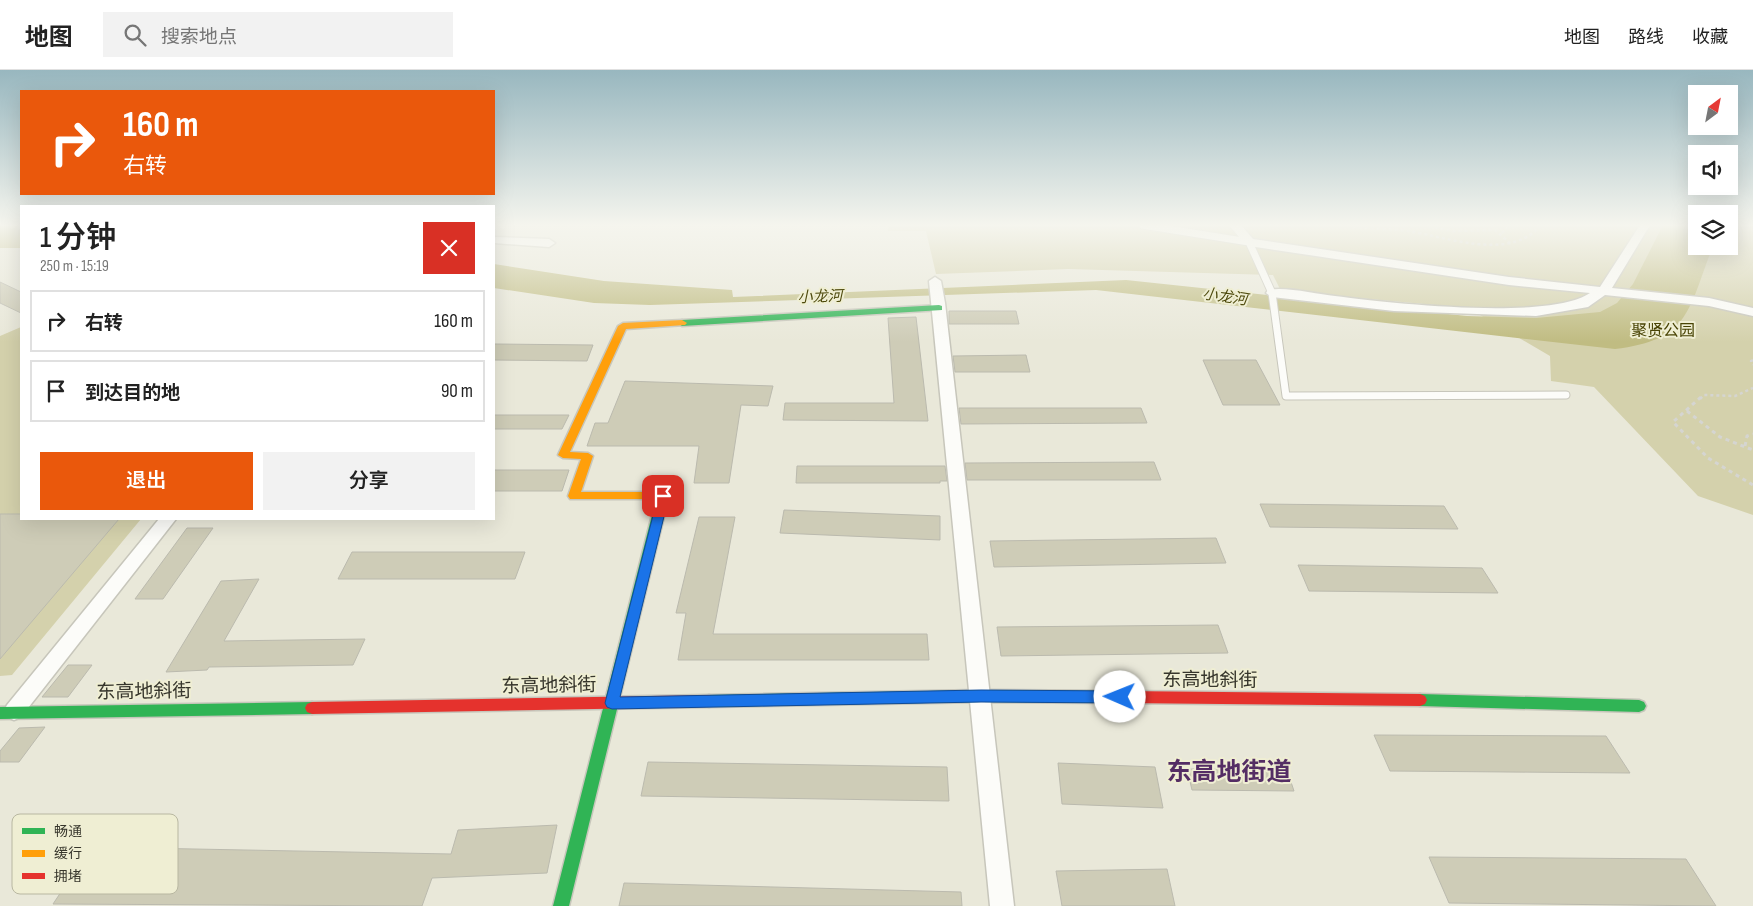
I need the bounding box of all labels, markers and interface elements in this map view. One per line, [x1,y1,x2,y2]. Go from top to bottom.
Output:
search box [103,12,453,57]
icon: search [121,21,149,49]
text: 地图 [25,23,73,52]
text: 搜索地点 [161,26,237,49]
text: 地图 [1564,27,1600,48]
text: 路线 [1628,27,1664,48]
text: 收藏 [1692,27,1728,48]
north arrow [1688,85,1738,135]
map controls [1688,85,1738,255]
text: 160 m [123,104,199,147]
icon: right [40,110,105,175]
button: sound [1688,145,1738,195]
text: 右转 [123,153,167,180]
button: layers [1688,205,1738,255]
text: 1 分钟 [40,220,116,256]
button: close [423,222,475,274]
text: 250 m · 15:19 [40,257,109,276]
water label: 小龙河 [1201,284,1252,310]
water label: 小龙河 [797,287,846,307]
icon: right [42,307,70,335]
text: 160 m [434,310,473,333]
text: 右转 [85,312,123,335]
park label: 聚贤公园 [1631,322,1695,341]
icon: arrive [42,377,70,405]
text: 90 m [441,380,473,403]
text: 到达目的地 [85,382,180,405]
button: 退出 [40,452,253,510]
button: 分享 [263,452,475,510]
pin [642,475,684,517]
icon: arrive [649,482,677,510]
street label: 东高地斜街 [1162,669,1258,692]
position arrow [1093,670,1145,722]
street label: 东高地斜街 [501,674,597,698]
street label: 东高地斜街 [96,680,192,704]
district label: 东高地街道 [1166,757,1292,788]
legend [12,814,178,894]
text: 畅通 [54,823,82,840]
text: 缓行 [54,845,82,862]
text: 拥堵 [54,868,82,885]

